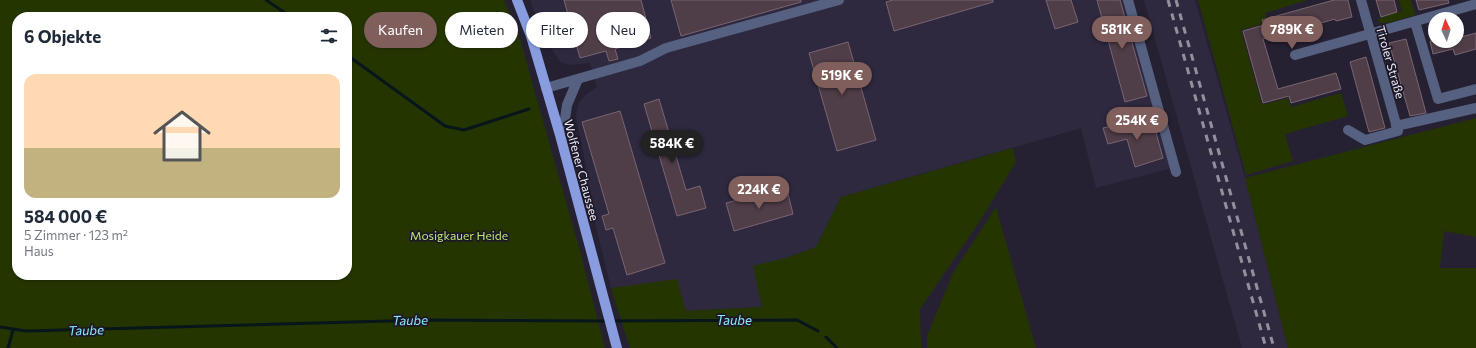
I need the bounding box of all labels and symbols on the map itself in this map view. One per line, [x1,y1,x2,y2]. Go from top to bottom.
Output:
north arrow [1428,12,1464,48]
pin: 581K € [1089,16,1155,50]
pin: 789K € [1259,16,1325,50]
street label: Tiroler Straße [1374,24,1408,100]
pin: 519K € [809,62,875,96]
pin: 254K € [1104,107,1170,141]
street label: Wolfener Chaussee [562,118,602,222]
pin: 584K € [639,130,705,164]
pin: 224K € [726,176,792,210]
park label: Mosigkauer Heide [410,228,508,242]
water label: Taube [392,312,428,328]
water label: Taube [716,312,752,328]
water label: Taube [68,321,104,339]

